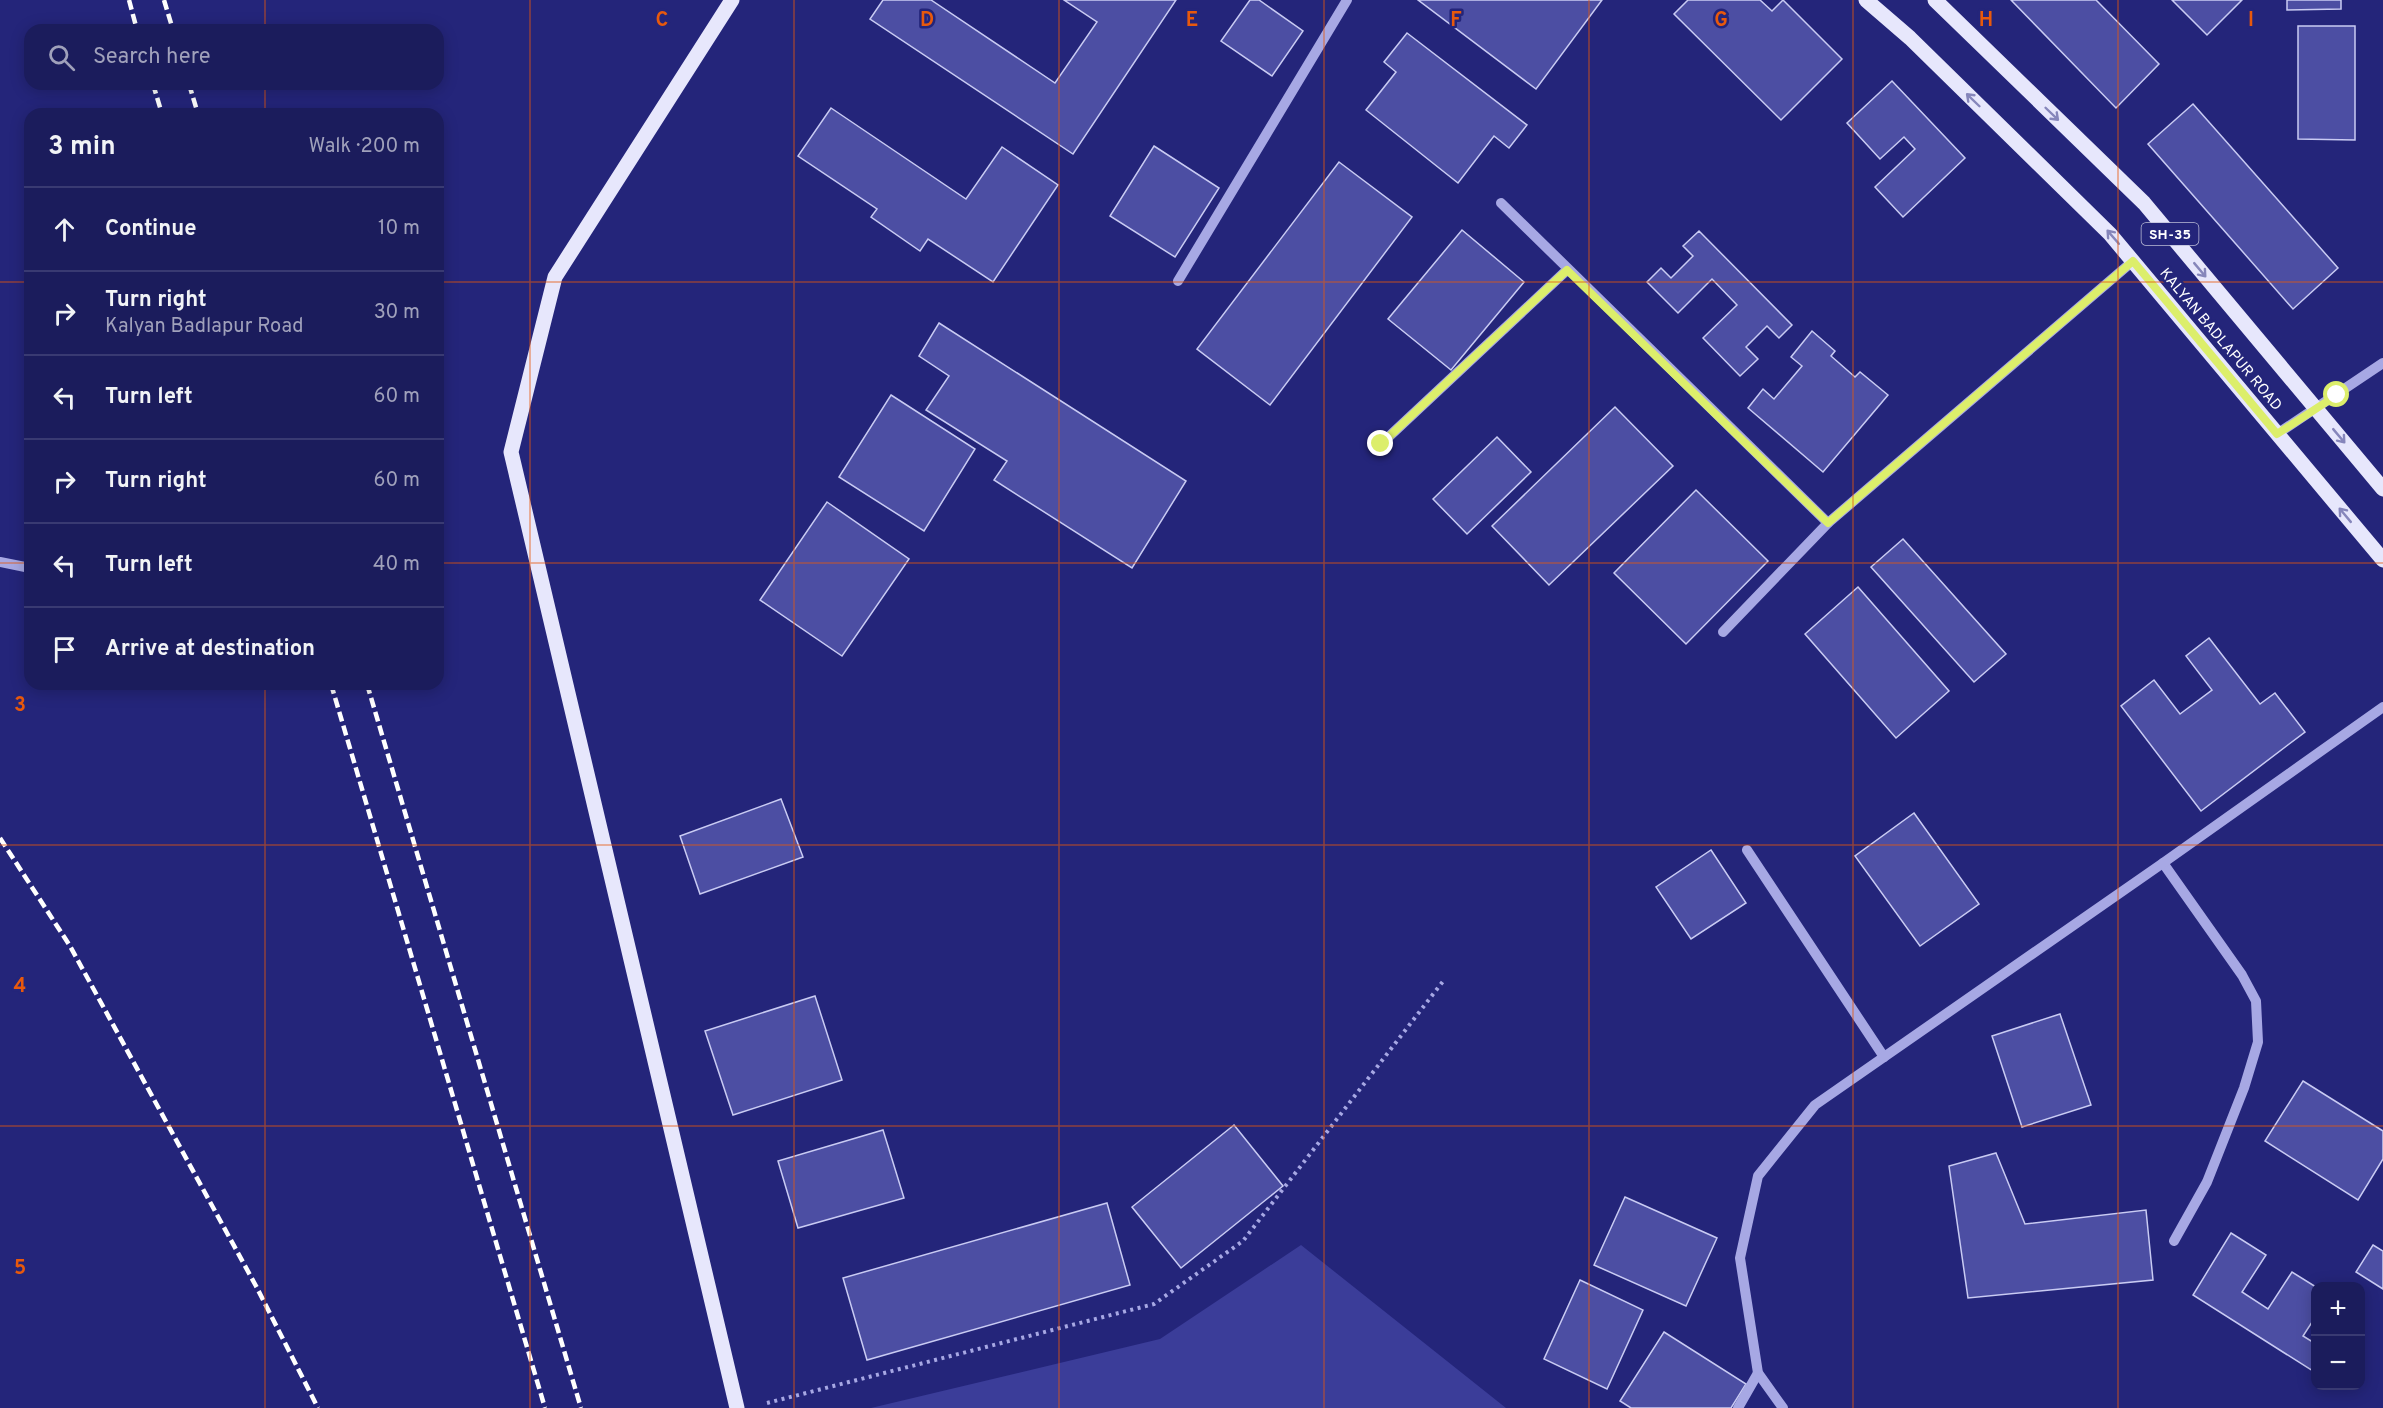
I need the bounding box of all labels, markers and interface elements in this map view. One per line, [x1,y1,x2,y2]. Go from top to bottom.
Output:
text: C [656,8,668,34]
text: D [920,8,934,34]
text: E [1186,8,1198,34]
text: F [1450,8,1462,34]
text: G [1714,8,1728,34]
text: H [1979,8,1993,34]
text: I [2248,8,2254,34]
search box [24,24,444,90]
icon: search [45,41,78,74]
text: Search here [93,44,211,71]
one-way arrow [1966,93,1981,108]
one-way arrow [2045,106,2060,121]
text: 3 min [48,131,116,164]
text: Walk · 200 m [309,134,420,160]
icon: ahead [48,213,81,246]
text: Continue [105,216,196,243]
text: 10 m [378,216,420,242]
road number: SH-35 [2142,223,2198,245]
one-way arrow [2106,230,2120,245]
one-way arrow [2194,262,2207,278]
street label: KALYAN BADLAPUR ROAD [2155,265,2285,415]
text: Turn right [105,287,207,314]
icon: right [48,297,81,330]
text: 30 m [374,300,420,326]
text: Kalyan Badlapur Road [105,314,303,340]
icon: left [48,381,81,414]
route start [2323,381,2349,407]
text: Turn left [105,384,193,411]
text: 60 m [374,384,420,410]
one-way arrow [2333,428,2346,444]
route end [1367,430,1393,456]
icon: right [48,465,81,498]
text: Turn right [105,468,207,495]
text: 60 m [374,468,420,494]
one-way arrow [2339,507,2352,523]
icon: left [48,549,81,582]
text: Turn left [105,552,193,579]
text: 40 m [373,552,420,578]
icon: arrive [48,633,81,666]
text: Arrive at destination [105,636,315,663]
text: 3 [14,693,26,719]
text: 4 [14,974,26,1000]
text: 5 [14,1256,26,1282]
map controls [2311,1282,2365,1390]
button: + [2311,1282,2365,1336]
button: − [2311,1336,2365,1390]

